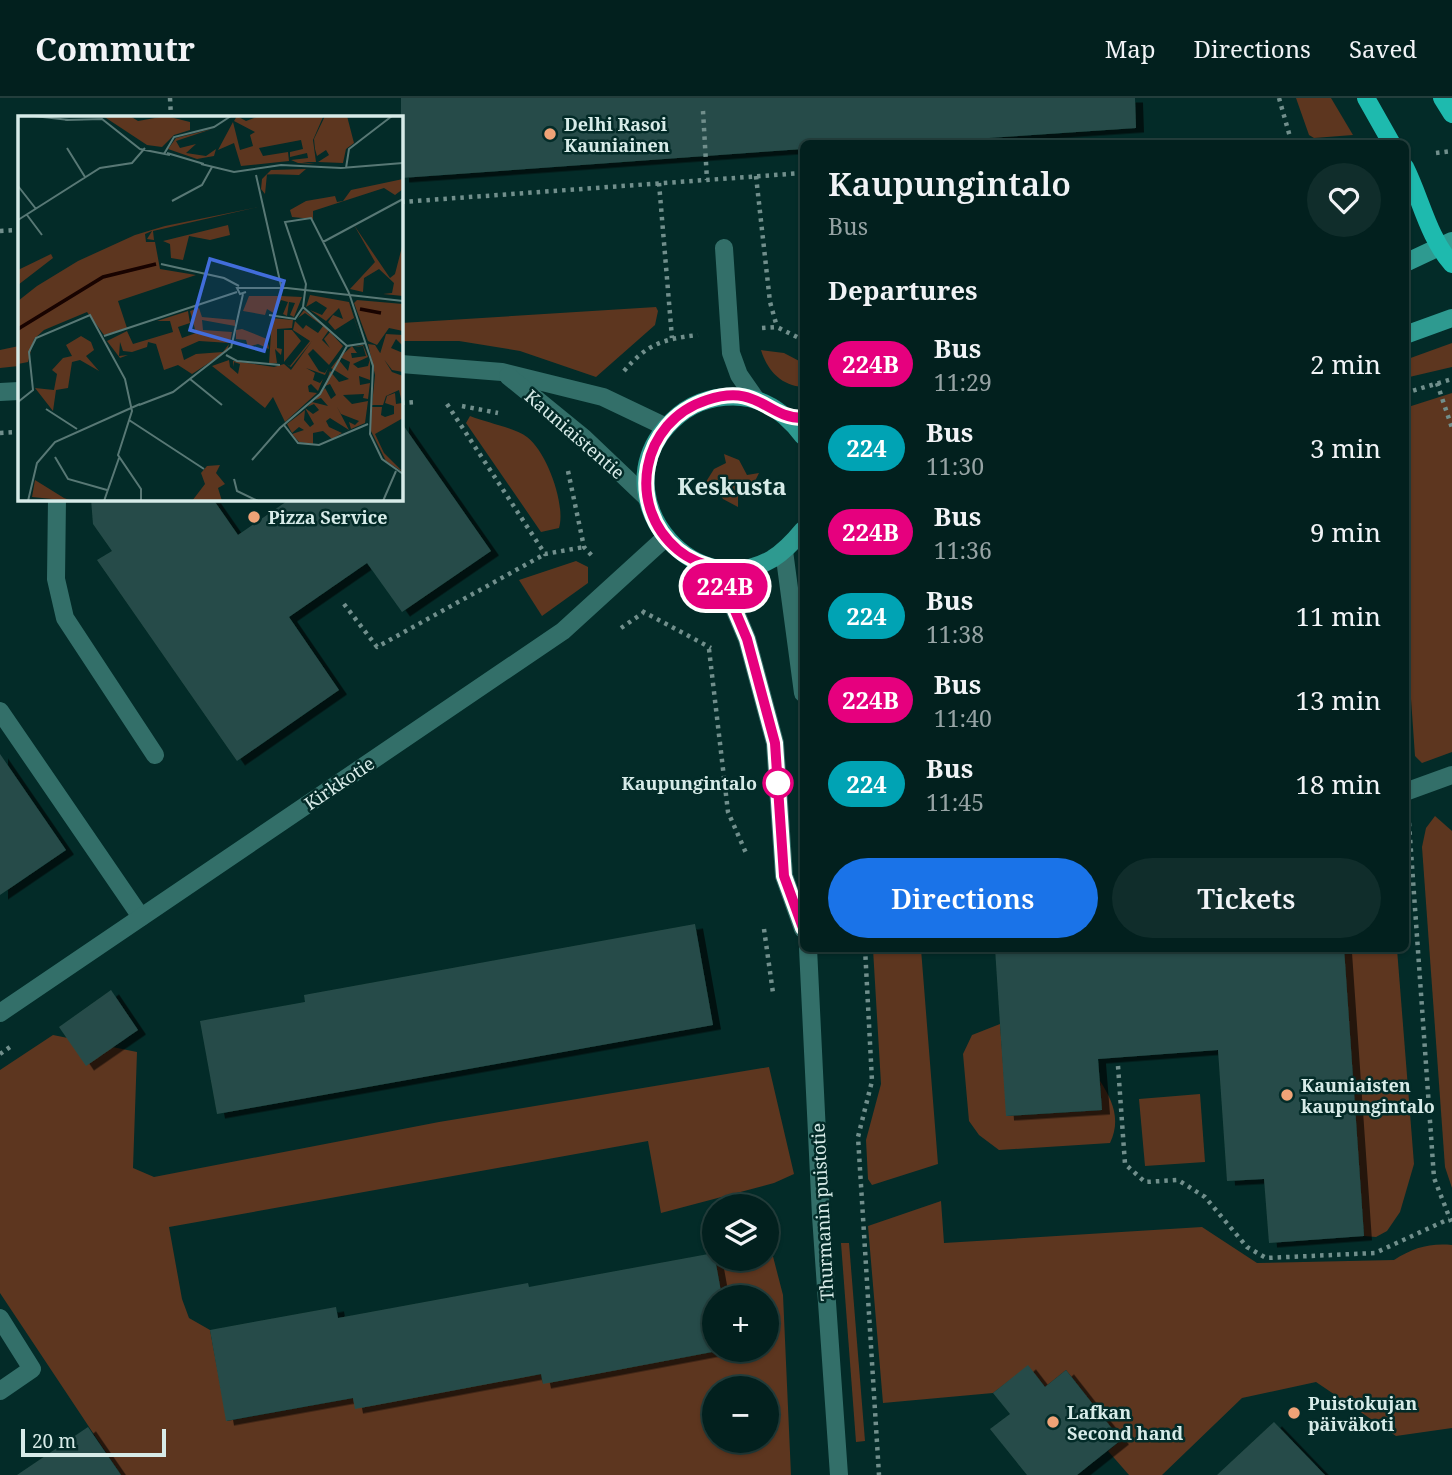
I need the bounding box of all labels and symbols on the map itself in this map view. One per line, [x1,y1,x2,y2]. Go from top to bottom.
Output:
place label: Delhi Rasoi Kauniainen [564,112,670,157]
inset map [18,116,402,500]
marker: Delhi Rasoi Kauniainen [542,126,558,142]
street label: Kauniaistentie [520,384,630,484]
district label: Keskusta [677,469,787,502]
place label: Pizza Service [268,505,388,529]
marker: Pizza Service [246,509,262,525]
line badge: 224B [676,563,774,609]
street label: Kirkkotie [299,751,379,815]
marker: Kaupungintalo [763,768,793,798]
place label: Kaupungintalo [621,771,757,795]
place label: Kauniaisten kaupungintalo [1301,1073,1435,1118]
marker: Kauniaisten kaupungintalo [1279,1087,1295,1103]
street label: Thurmanin puistotie [805,1123,839,1301]
place label: Puistokujan päiväkoti [1308,1391,1417,1436]
place label: Lafkan Second hand [1067,1400,1183,1445]
marker: Puistokujan päiväkoti [1286,1405,1302,1421]
marker: Lafkan Second hand [1045,1414,1061,1430]
scale bar [21,1426,166,1458]

